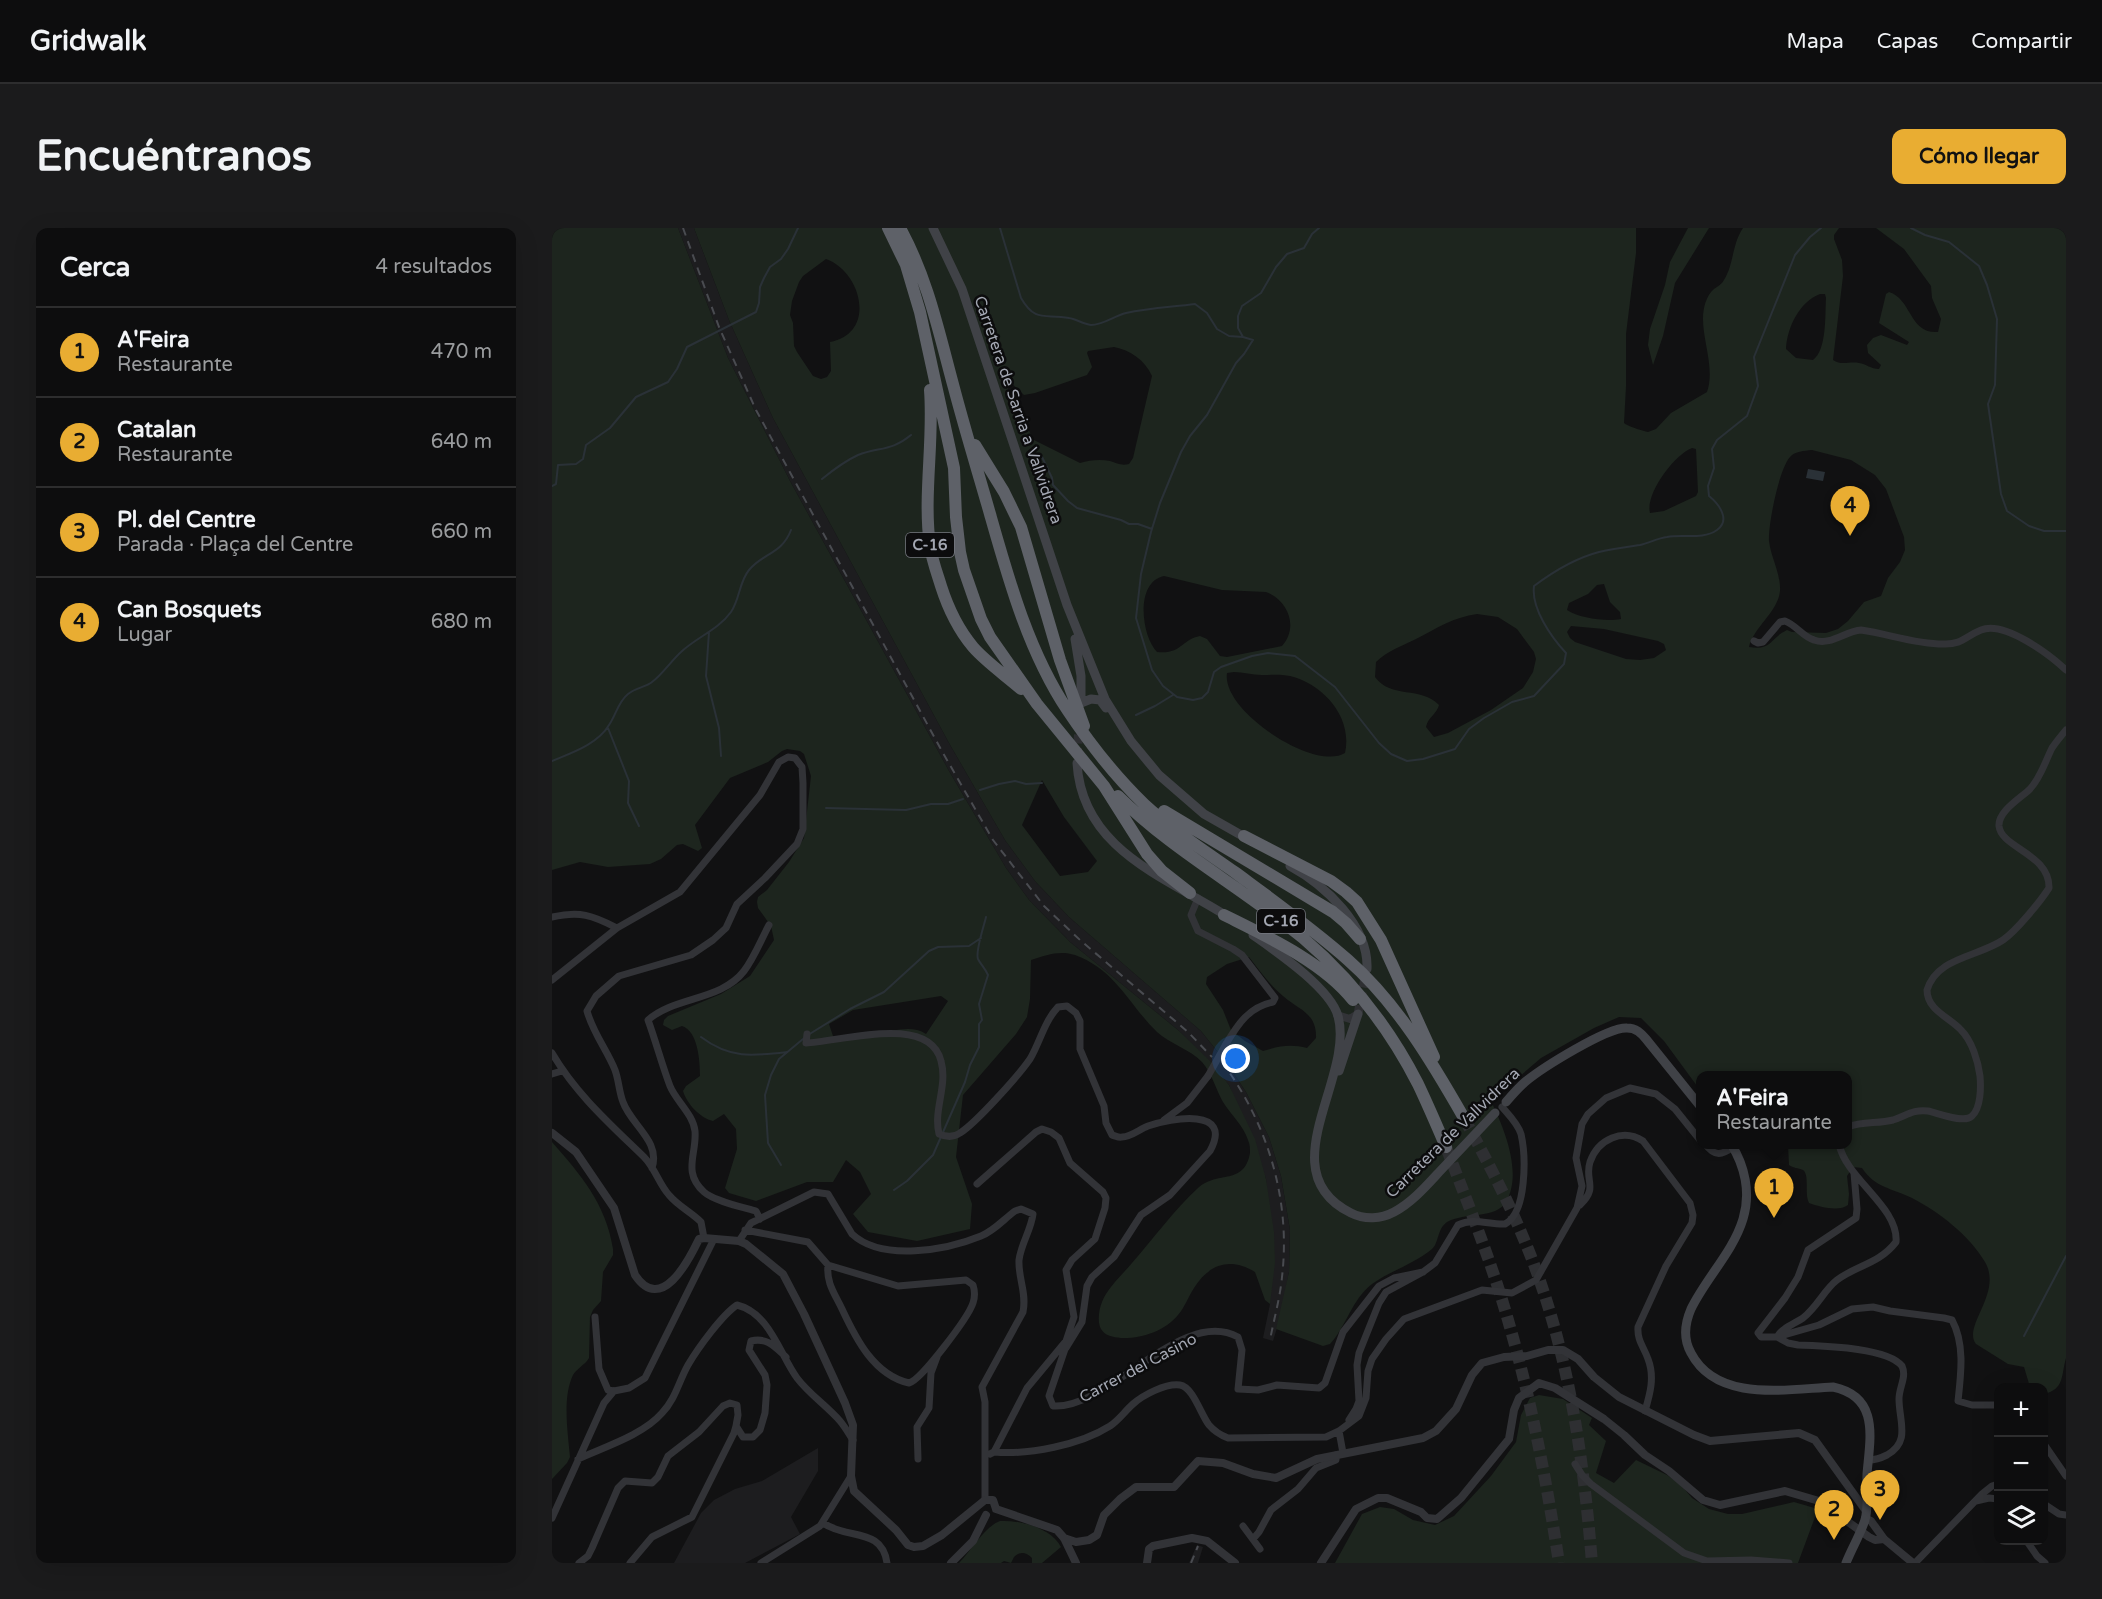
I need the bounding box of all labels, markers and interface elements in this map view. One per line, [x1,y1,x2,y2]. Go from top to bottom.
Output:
text: Gridwalk [30,24,147,58]
text: Mapa [1787,29,1844,54]
text: Capas [1877,29,1938,54]
text: Compartir [1971,29,2072,54]
button: Cómo llegar [1892,129,2066,184]
text: Encuéntranos [36,131,312,182]
text: Cerca [60,252,130,283]
text: 4 resultados [376,255,492,279]
street label: Carretera de Sarria a Vallvidrera [969,293,1067,527]
text: A'Feira [117,327,190,353]
text: 1 [73,340,86,364]
text: 470 m [431,340,492,364]
text: Restaurante [117,353,233,377]
text: Catalan [117,417,196,443]
text: 2 [73,430,86,454]
text: 640 m [431,430,492,454]
text: Restaurante [117,443,233,467]
pin: 4 [1830,486,1870,536]
text: Pl. del Centre [117,507,256,533]
text: 3 [73,520,86,544]
text: 660 m [431,520,492,544]
text: Parada · Plaça del Centre [117,533,353,557]
road number: C-16 [906,533,954,557]
text: Can Bosquets [117,597,262,623]
text: 4 [73,610,86,634]
text: 680 m [431,610,492,634]
text: Lugar [117,623,172,647]
road number: C-16 [1257,909,1305,933]
your location [1221,1044,1250,1073]
street label: Carretera de Vallvidrera [1382,1064,1524,1202]
popup [1696,1071,1852,1149]
text: A'Feira [1716,1085,1789,1111]
text: Restaurante [1716,1111,1832,1135]
pin: 1 [1754,1168,1794,1218]
street label: Carrer del Casino [1076,1329,1200,1407]
map controls [1994,1383,2048,1545]
button: + [1994,1383,2048,1437]
button: − [1994,1437,2048,1491]
pin: 3 [1860,1470,1900,1520]
pin: 2 [1814,1490,1854,1540]
button: layers [1994,1491,2048,1545]

